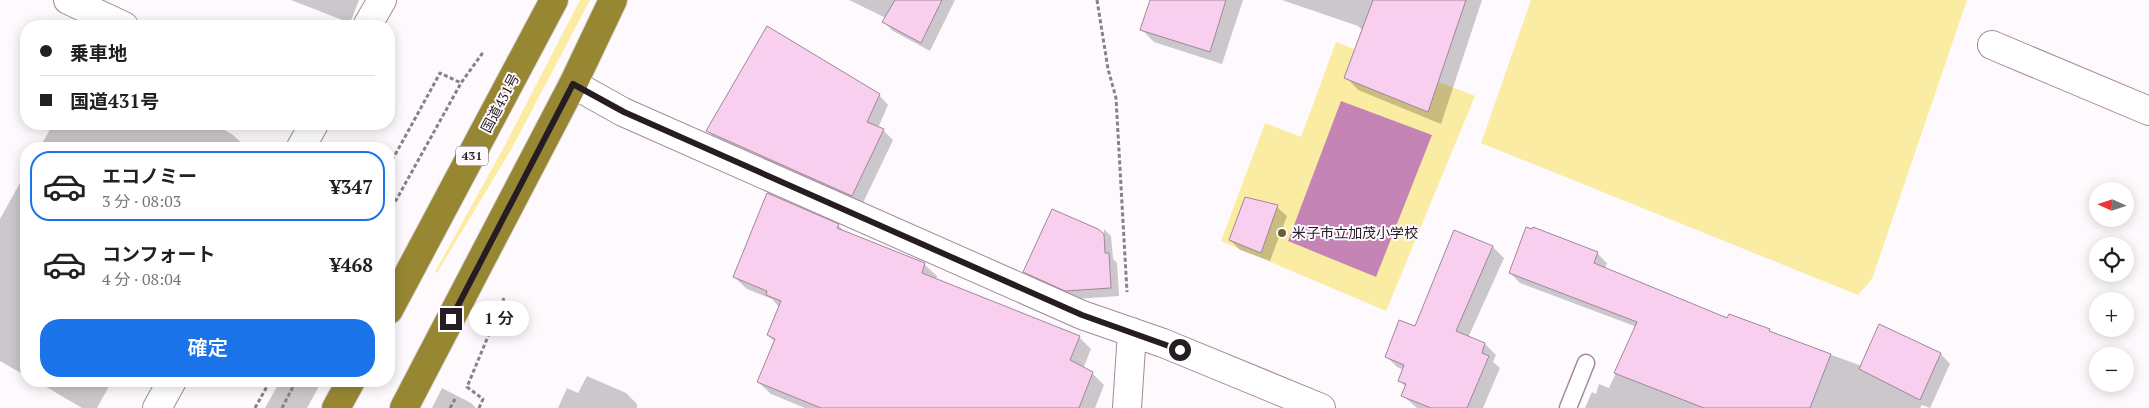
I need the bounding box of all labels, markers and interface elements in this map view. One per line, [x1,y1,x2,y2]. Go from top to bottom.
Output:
text: 乗車地 [70,40,127,65]
street label: 国道431号 [476,70,523,136]
text: 国道431号 [70,88,159,113]
road number: 431 [456,146,488,166]
text: エコノミー [102,163,197,188]
icon: car [42,164,87,209]
text: ¥347 [330,174,373,199]
north arrow [2089,182,2134,228]
map controls [2089,182,2134,392]
text: 3 分 · 08:03 [102,190,181,212]
place label: 米子市立加茂小学校 [1292,223,1418,242]
marker: 米子市立加茂小学校 [1276,227,1288,239]
button: locate [2089,237,2134,282]
text: コンフォート [102,241,215,266]
icon: car [42,242,87,287]
text: ¥468 [330,252,373,277]
text: 4 分 · 08:04 [102,268,181,290]
button: + [2089,292,2134,337]
callout: 1 分 [468,302,528,336]
text: 1 分 [484,307,514,329]
route end [440,308,462,330]
button: 確定 [40,319,375,377]
route start [1169,339,1191,361]
button: − [2089,347,2134,392]

